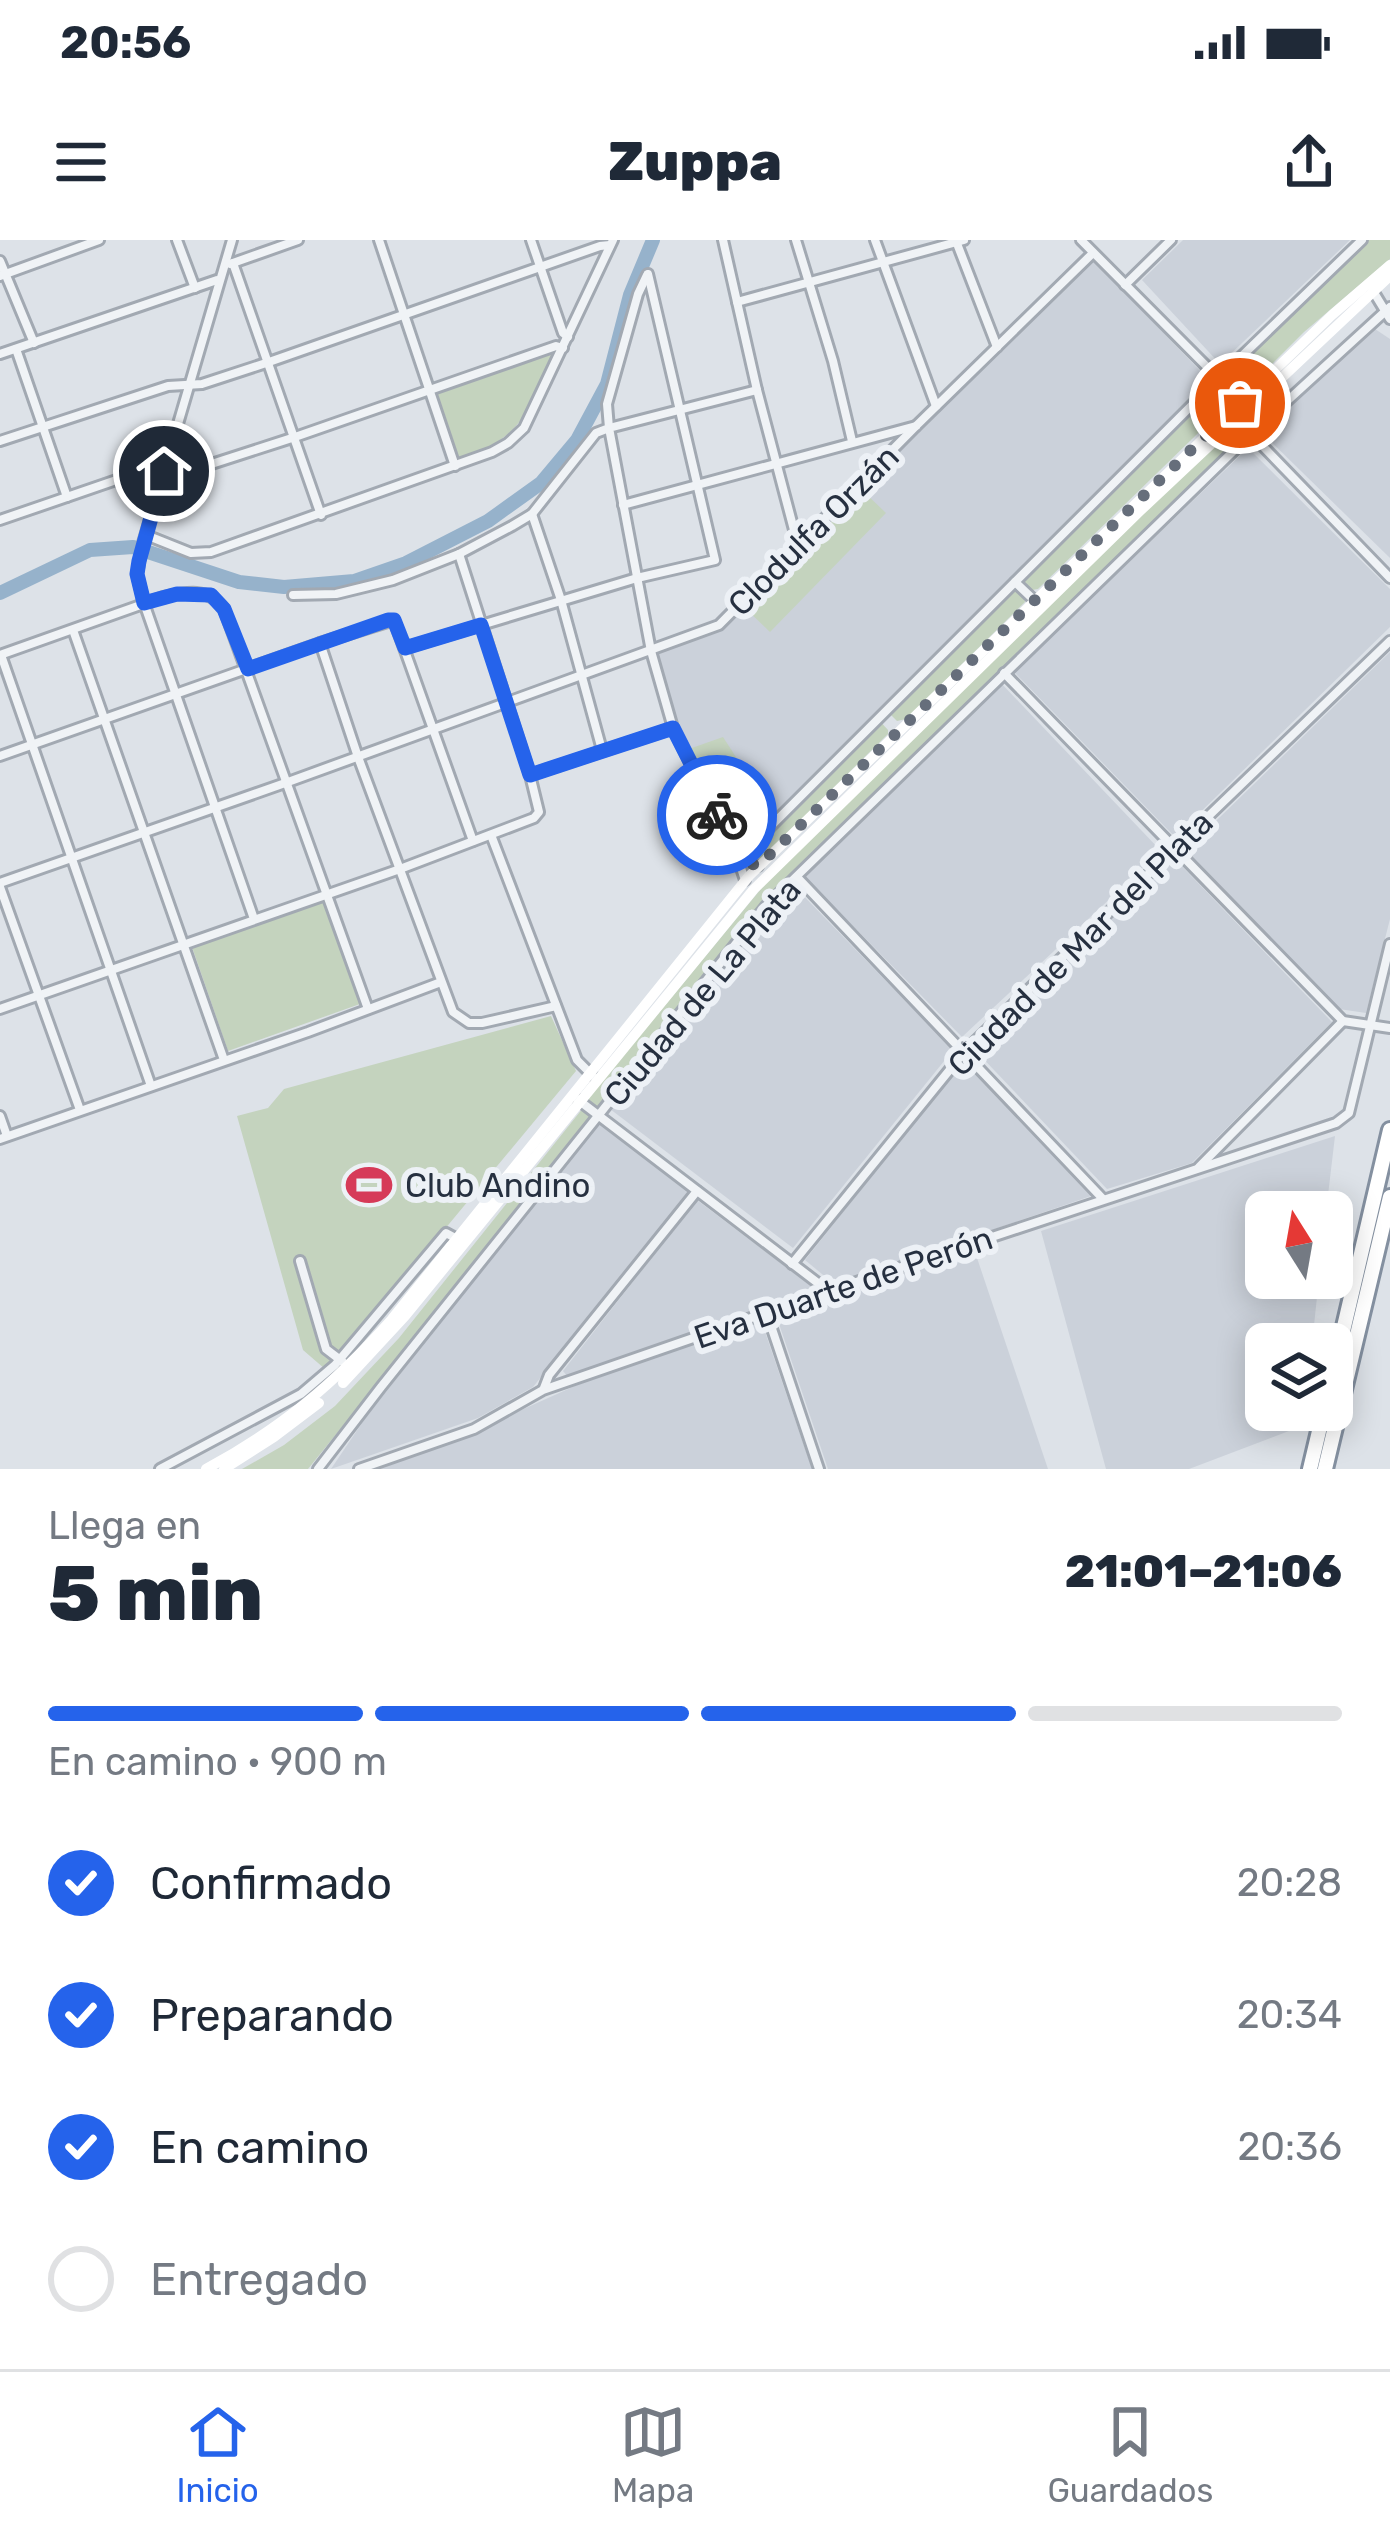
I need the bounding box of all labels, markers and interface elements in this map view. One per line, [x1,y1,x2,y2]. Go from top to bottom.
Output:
text: 20:56 [60,16,191,69]
icon: menu [48,129,114,195]
icon: share [1276,129,1342,195]
text: Zuppa [608,130,782,194]
pin [1189,352,1291,454]
icon: bag [1207,370,1273,436]
pin [113,420,215,522]
street label: Clodulfa Orzán [720,437,907,624]
icon: home [131,438,197,504]
courier [657,755,777,875]
icon: bike [684,782,750,848]
street label: Ciudad de Mar del Plata [940,803,1221,1084]
street label: Ciudad de La Plata [596,871,809,1114]
sports icon: Club Andino [344,1160,394,1210]
place label: Club Andino [405,1166,590,1205]
north arrow [1245,1191,1353,1299]
map controls [1245,1191,1353,1431]
street label: Eva Duarte de Perón [689,1218,998,1357]
button: layers [1245,1323,1353,1431]
text: Llega en [48,1503,201,1549]
text: 21:01–21:06 [1065,1545,1342,1598]
text: 5 min [48,1547,263,1640]
text: En camino · 900 m [48,1739,387,1785]
icon: check [48,1850,114,1916]
text: Confirmado [150,1857,392,1910]
text: 20:28 [1237,1860,1342,1906]
icon: check [48,1982,114,2048]
text: Preparando [150,1989,394,2042]
text: 20:34 [1237,1992,1342,2038]
icon: check [48,2114,114,2180]
text: En camino [150,2121,369,2174]
text: 20:36 [1237,2124,1342,2170]
text: Entregado [150,2253,368,2306]
tab: Inicio [177,2399,259,2510]
tab: Mapa [612,2399,694,2510]
tab: Guardados [1047,2399,1213,2510]

